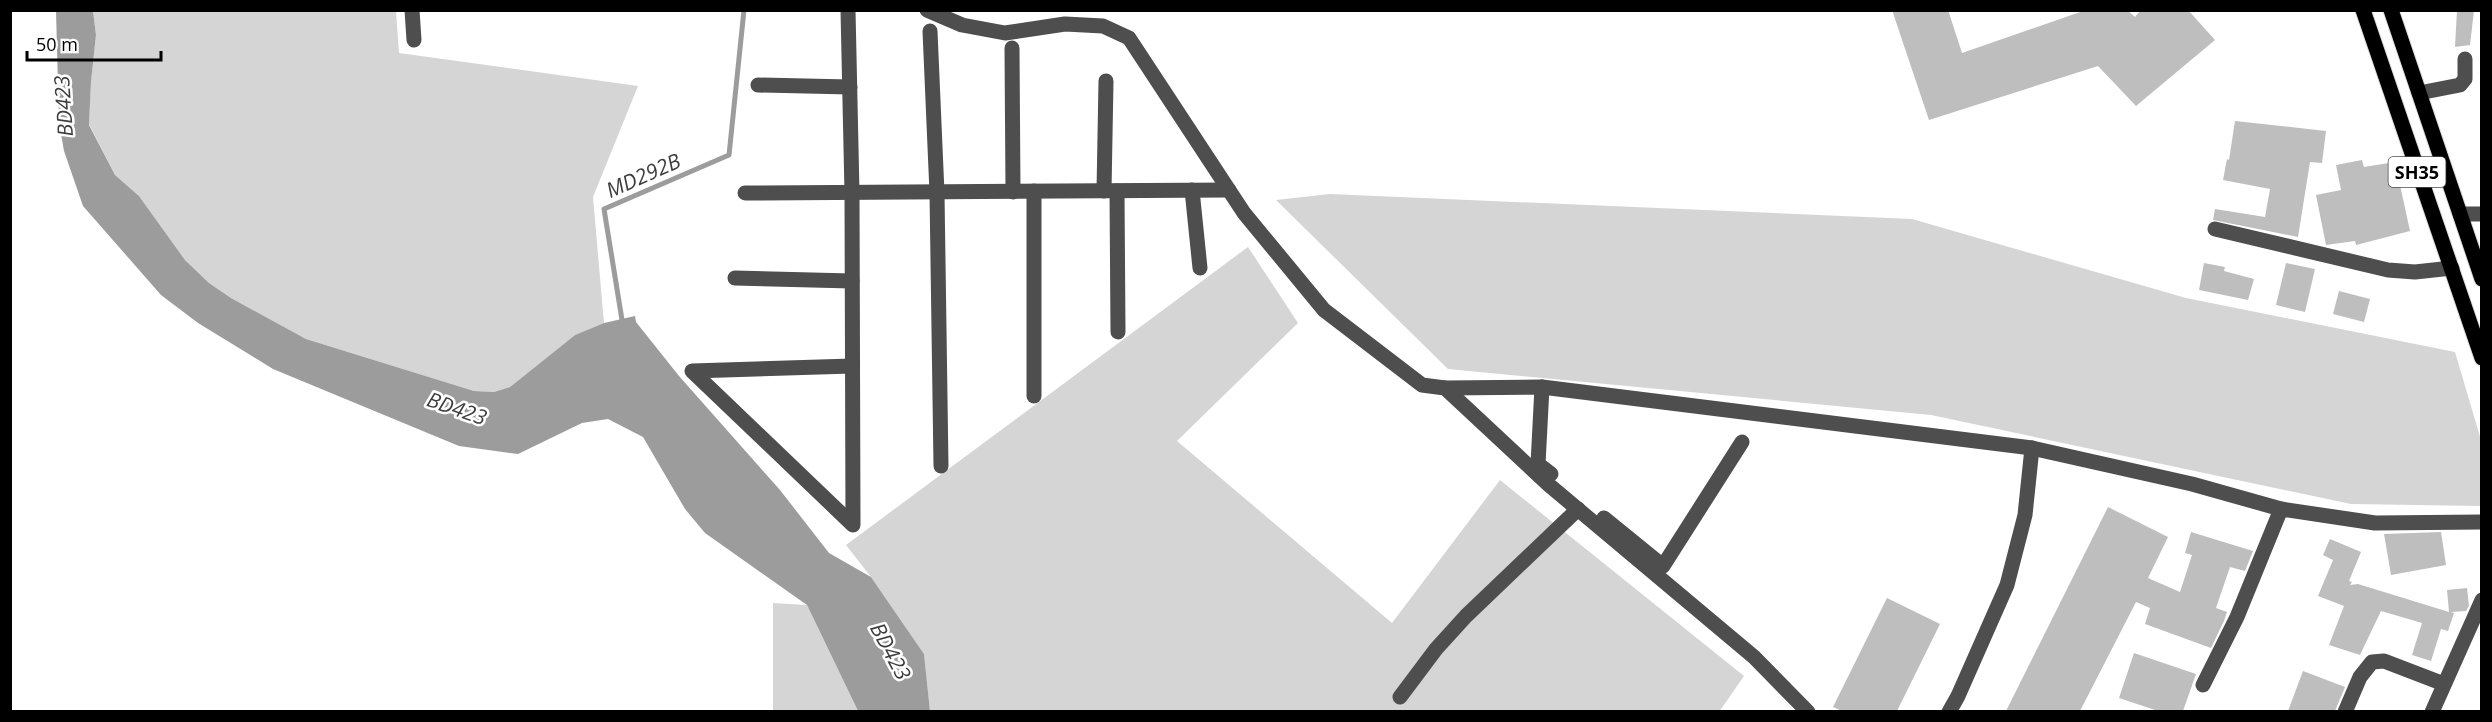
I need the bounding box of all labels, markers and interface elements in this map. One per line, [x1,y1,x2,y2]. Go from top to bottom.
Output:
scale bar [27,24,160,62]
text: 50 m [36,32,78,56]
water label: BD423 [47,74,79,138]
water label: MD292B [601,146,685,204]
road number: SH35 [2388,157,2446,187]
water label: BD423 [423,385,491,431]
water label: BD423 [864,617,918,685]

